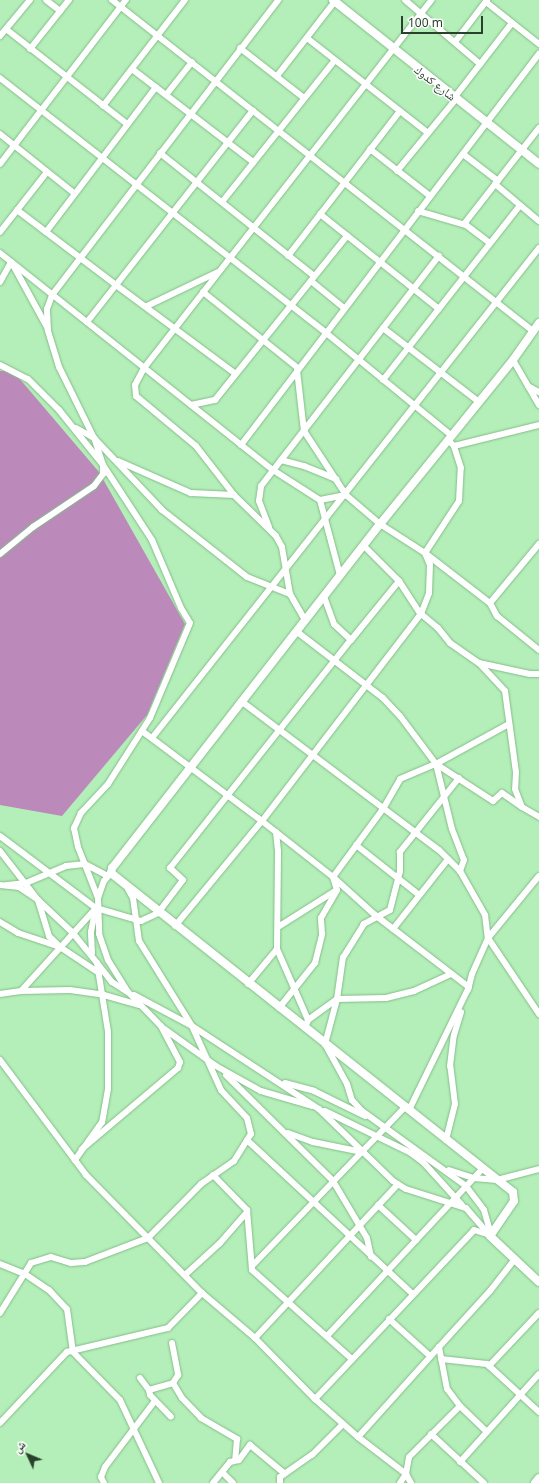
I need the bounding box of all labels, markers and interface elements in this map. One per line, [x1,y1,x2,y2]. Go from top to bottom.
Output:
scale bar [403,8,485,34]
text: 100 m [408,14,443,31]
street label: شارع كدوك [411,62,459,104]
north arrow [8,1435,48,1475]
text: ش [10,1437,28,1456]

